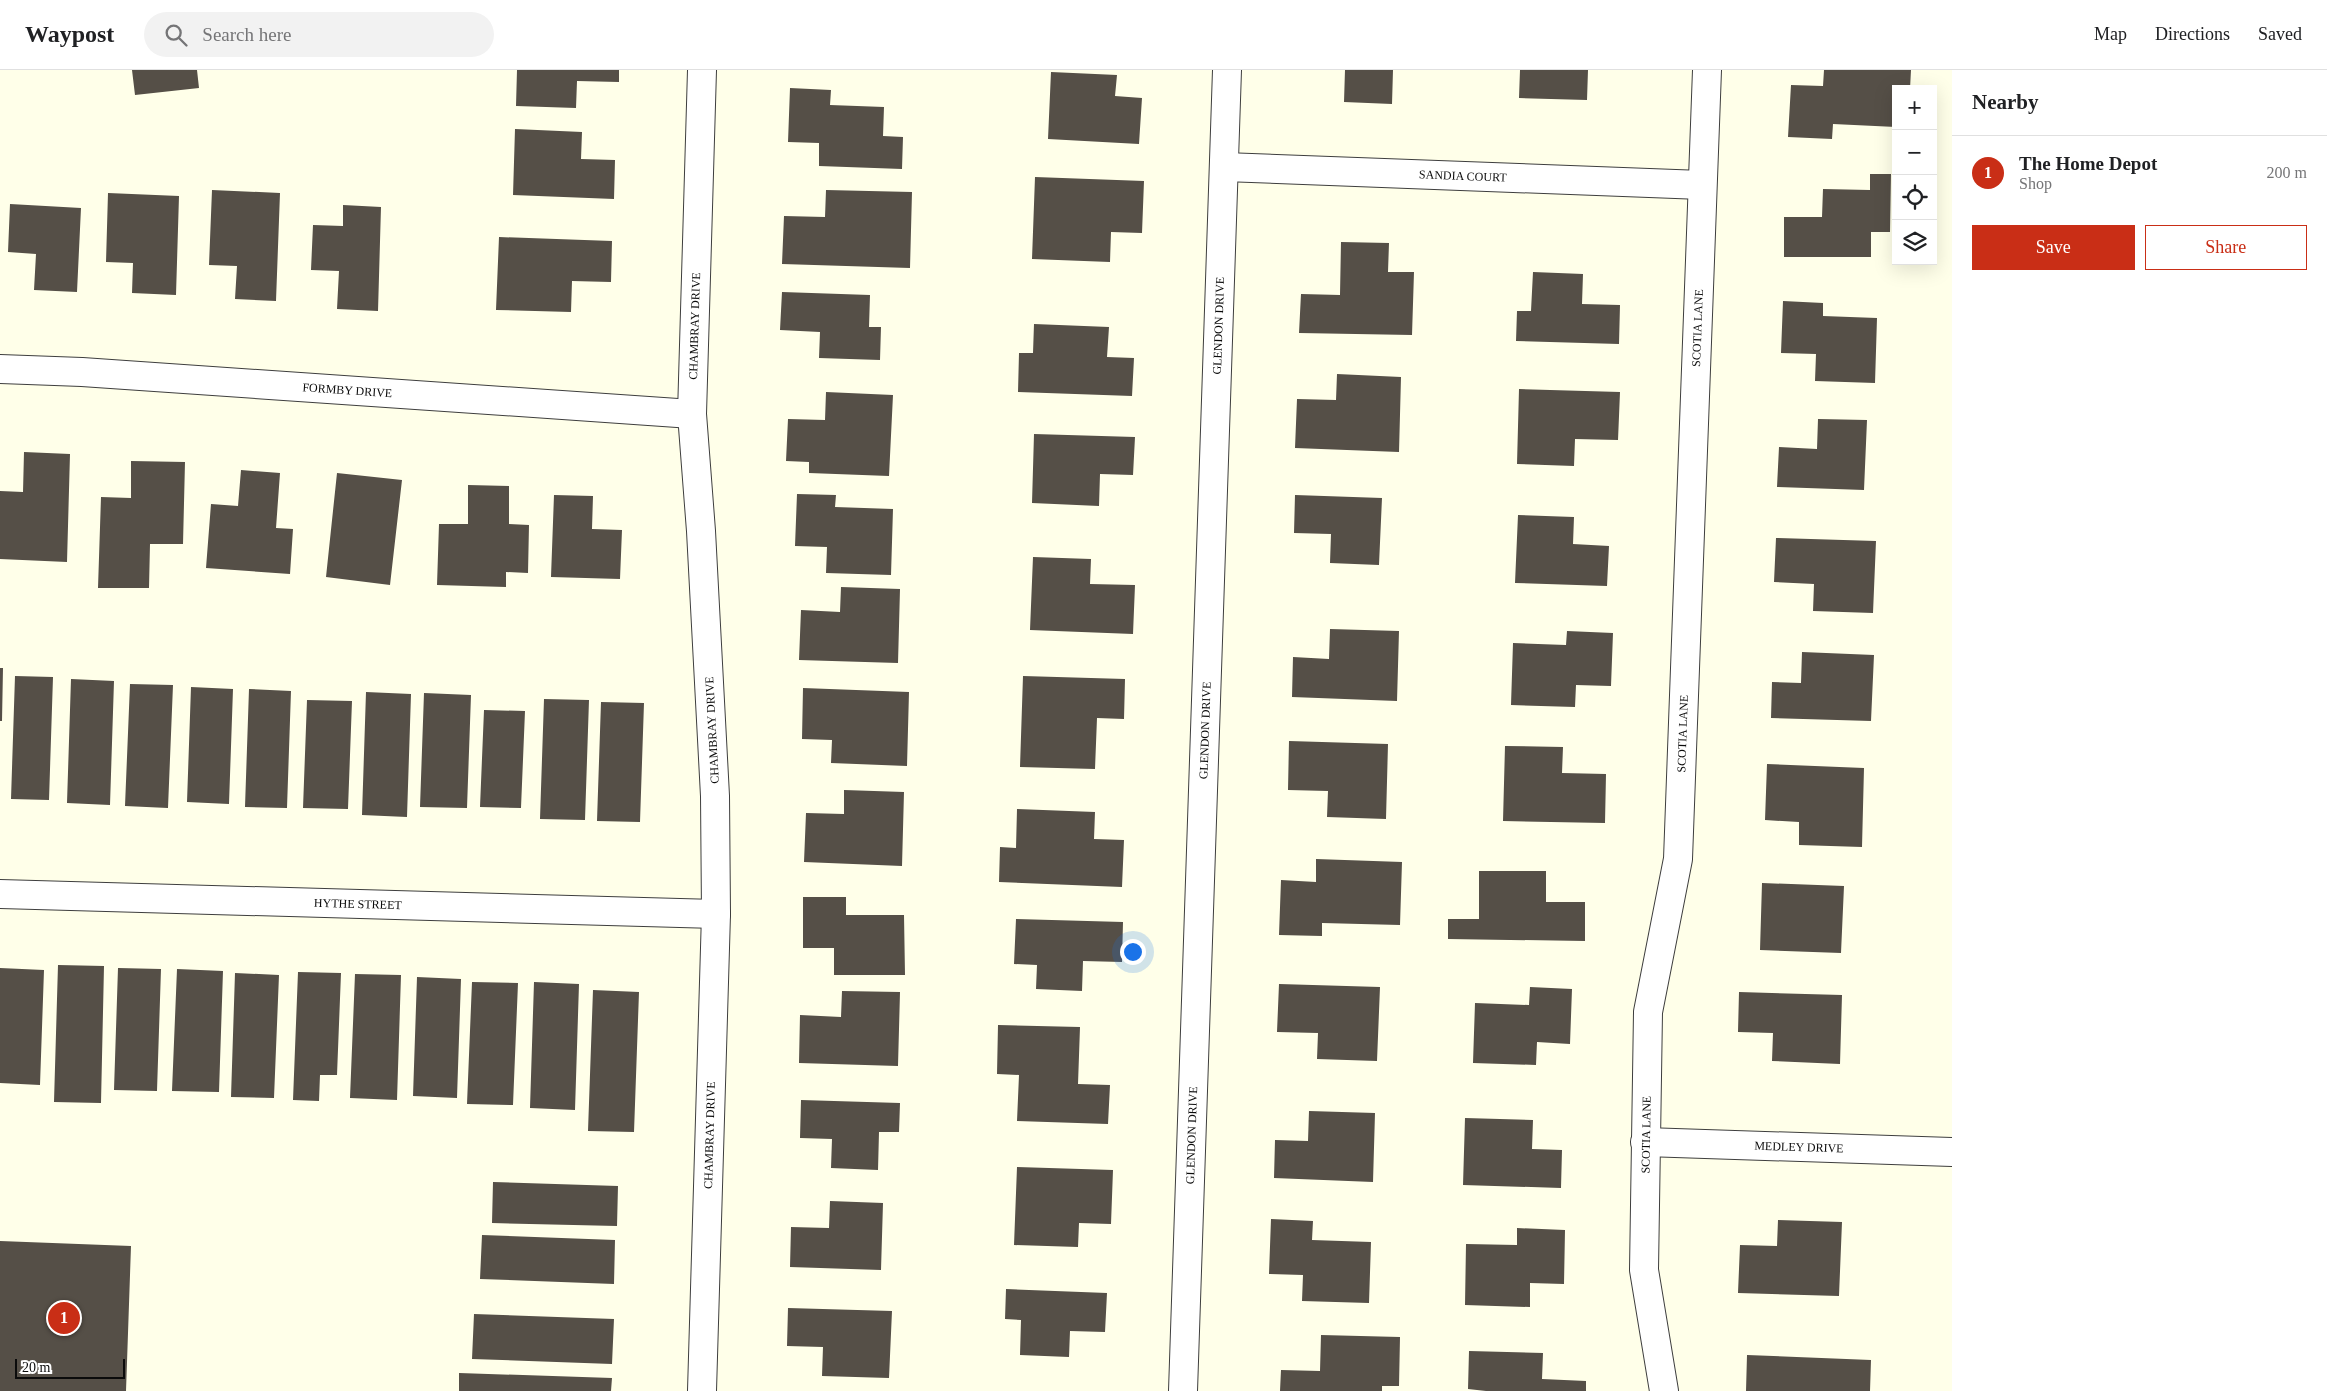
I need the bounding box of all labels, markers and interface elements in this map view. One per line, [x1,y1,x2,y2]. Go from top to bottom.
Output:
search box [144,12,494,57]
text: Waypost [25,21,114,47]
icon: search [162,21,190,49]
text: Search here [202,24,292,45]
text: Map [2094,24,2127,44]
text: Directions [2155,24,2230,44]
text: Saved [2258,24,2302,44]
map controls [1892,85,1937,265]
button: + [1892,85,1937,130]
text: Nearby [1972,90,2039,114]
button: − [1892,130,1937,175]
text: The Home Depot [2019,153,2157,174]
text: 1 [1984,164,1992,181]
text: 200 m [2267,164,2307,181]
street label: SANDIA COURT [1419,167,1508,185]
button: locate [1892,175,1937,220]
text: Shop [2019,175,2052,192]
button: layers [1892,220,1937,265]
button: Save [1972,225,2135,270]
button: Share [2145,225,2307,270]
street label: CHAMBRAY DRIVE [686,272,703,380]
street label: GLENDON DRIVE [1210,277,1227,375]
street label: SCOTIA LANE [1689,289,1706,367]
street label: FORMBY DRIVE [302,380,393,400]
street label: CHAMBRAY DRIVE [702,676,722,784]
street label: GLENDON DRIVE [1196,681,1214,779]
street label: SCOTIA LANE [1674,695,1691,773]
street label: HYTHE STREET [314,896,403,912]
your location [1120,939,1146,965]
street label: CHAMBRAY DRIVE [701,1081,718,1189]
street label: GLENDON DRIVE [1183,1086,1200,1184]
street label: SCOTIA LANE [1638,1096,1654,1174]
street label: MEDLEY DRIVE [1754,1139,1844,1155]
pin: 1 [48,1299,80,1337]
scale bar [15,1356,125,1379]
text: 20 m [22,1360,50,1375]

